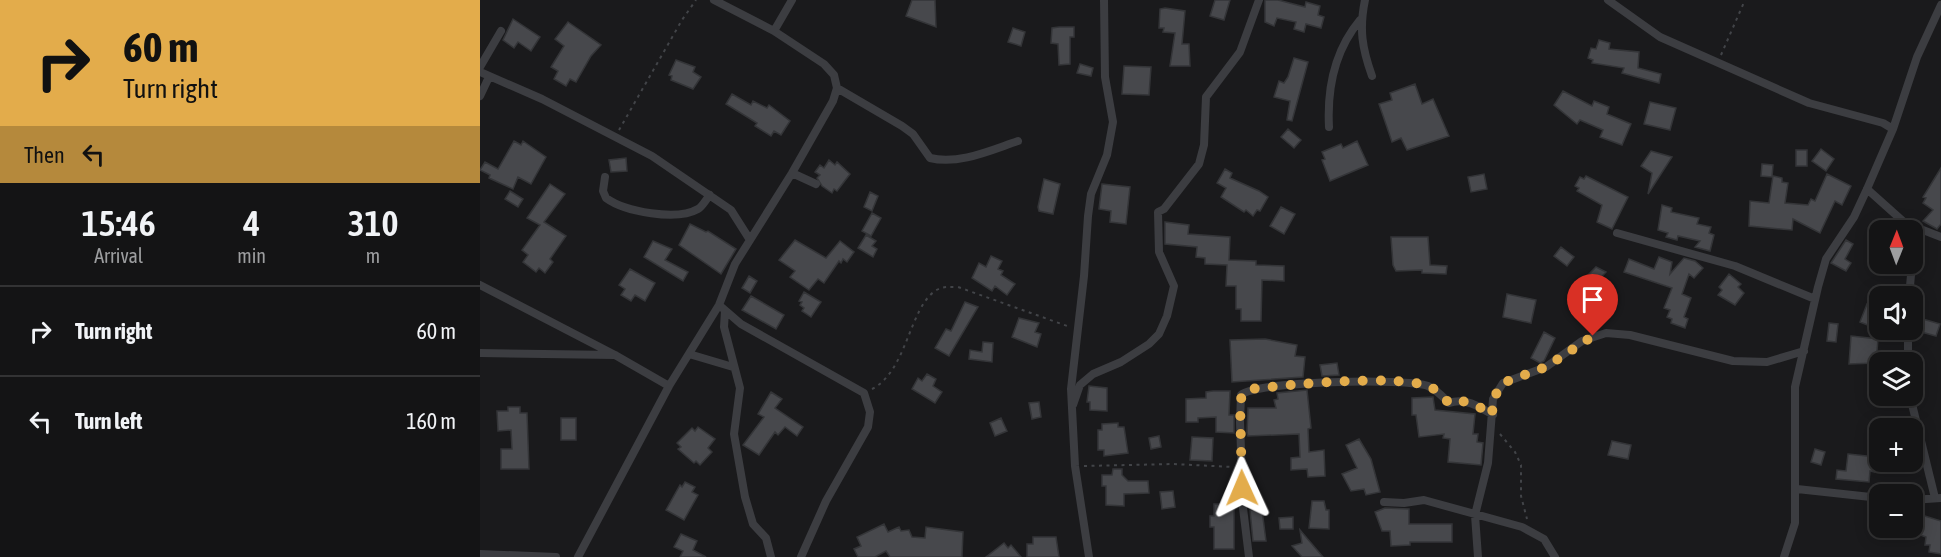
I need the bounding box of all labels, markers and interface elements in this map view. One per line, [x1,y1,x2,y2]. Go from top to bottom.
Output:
text: 60 m [123,23,198,71]
icon: right [24,24,102,102]
text: Turn right [123,73,218,104]
icon: left [77,138,110,171]
text: Then [24,142,65,168]
text: 15:46 [82,202,156,244]
text: 4 [243,202,260,244]
text: 310 [348,202,398,244]
north arrow [1869,220,1923,274]
map controls [1869,220,1923,538]
text: Arrival [94,244,143,267]
text: min [237,244,266,267]
text: m [366,244,380,267]
pin [1567,274,1618,336]
icon: arrive [1576,283,1609,316]
button: sound [1869,286,1923,340]
icon: right [24,315,57,348]
text: Turn right [75,318,152,344]
text: 60 m [416,318,456,344]
button: layers [1869,352,1923,406]
icon: left [24,405,57,438]
text: Turn left [75,408,142,434]
text: 160 m [406,408,456,434]
button: + [1869,418,1923,472]
position arrow [1210,456,1274,520]
button: − [1869,484,1923,538]

